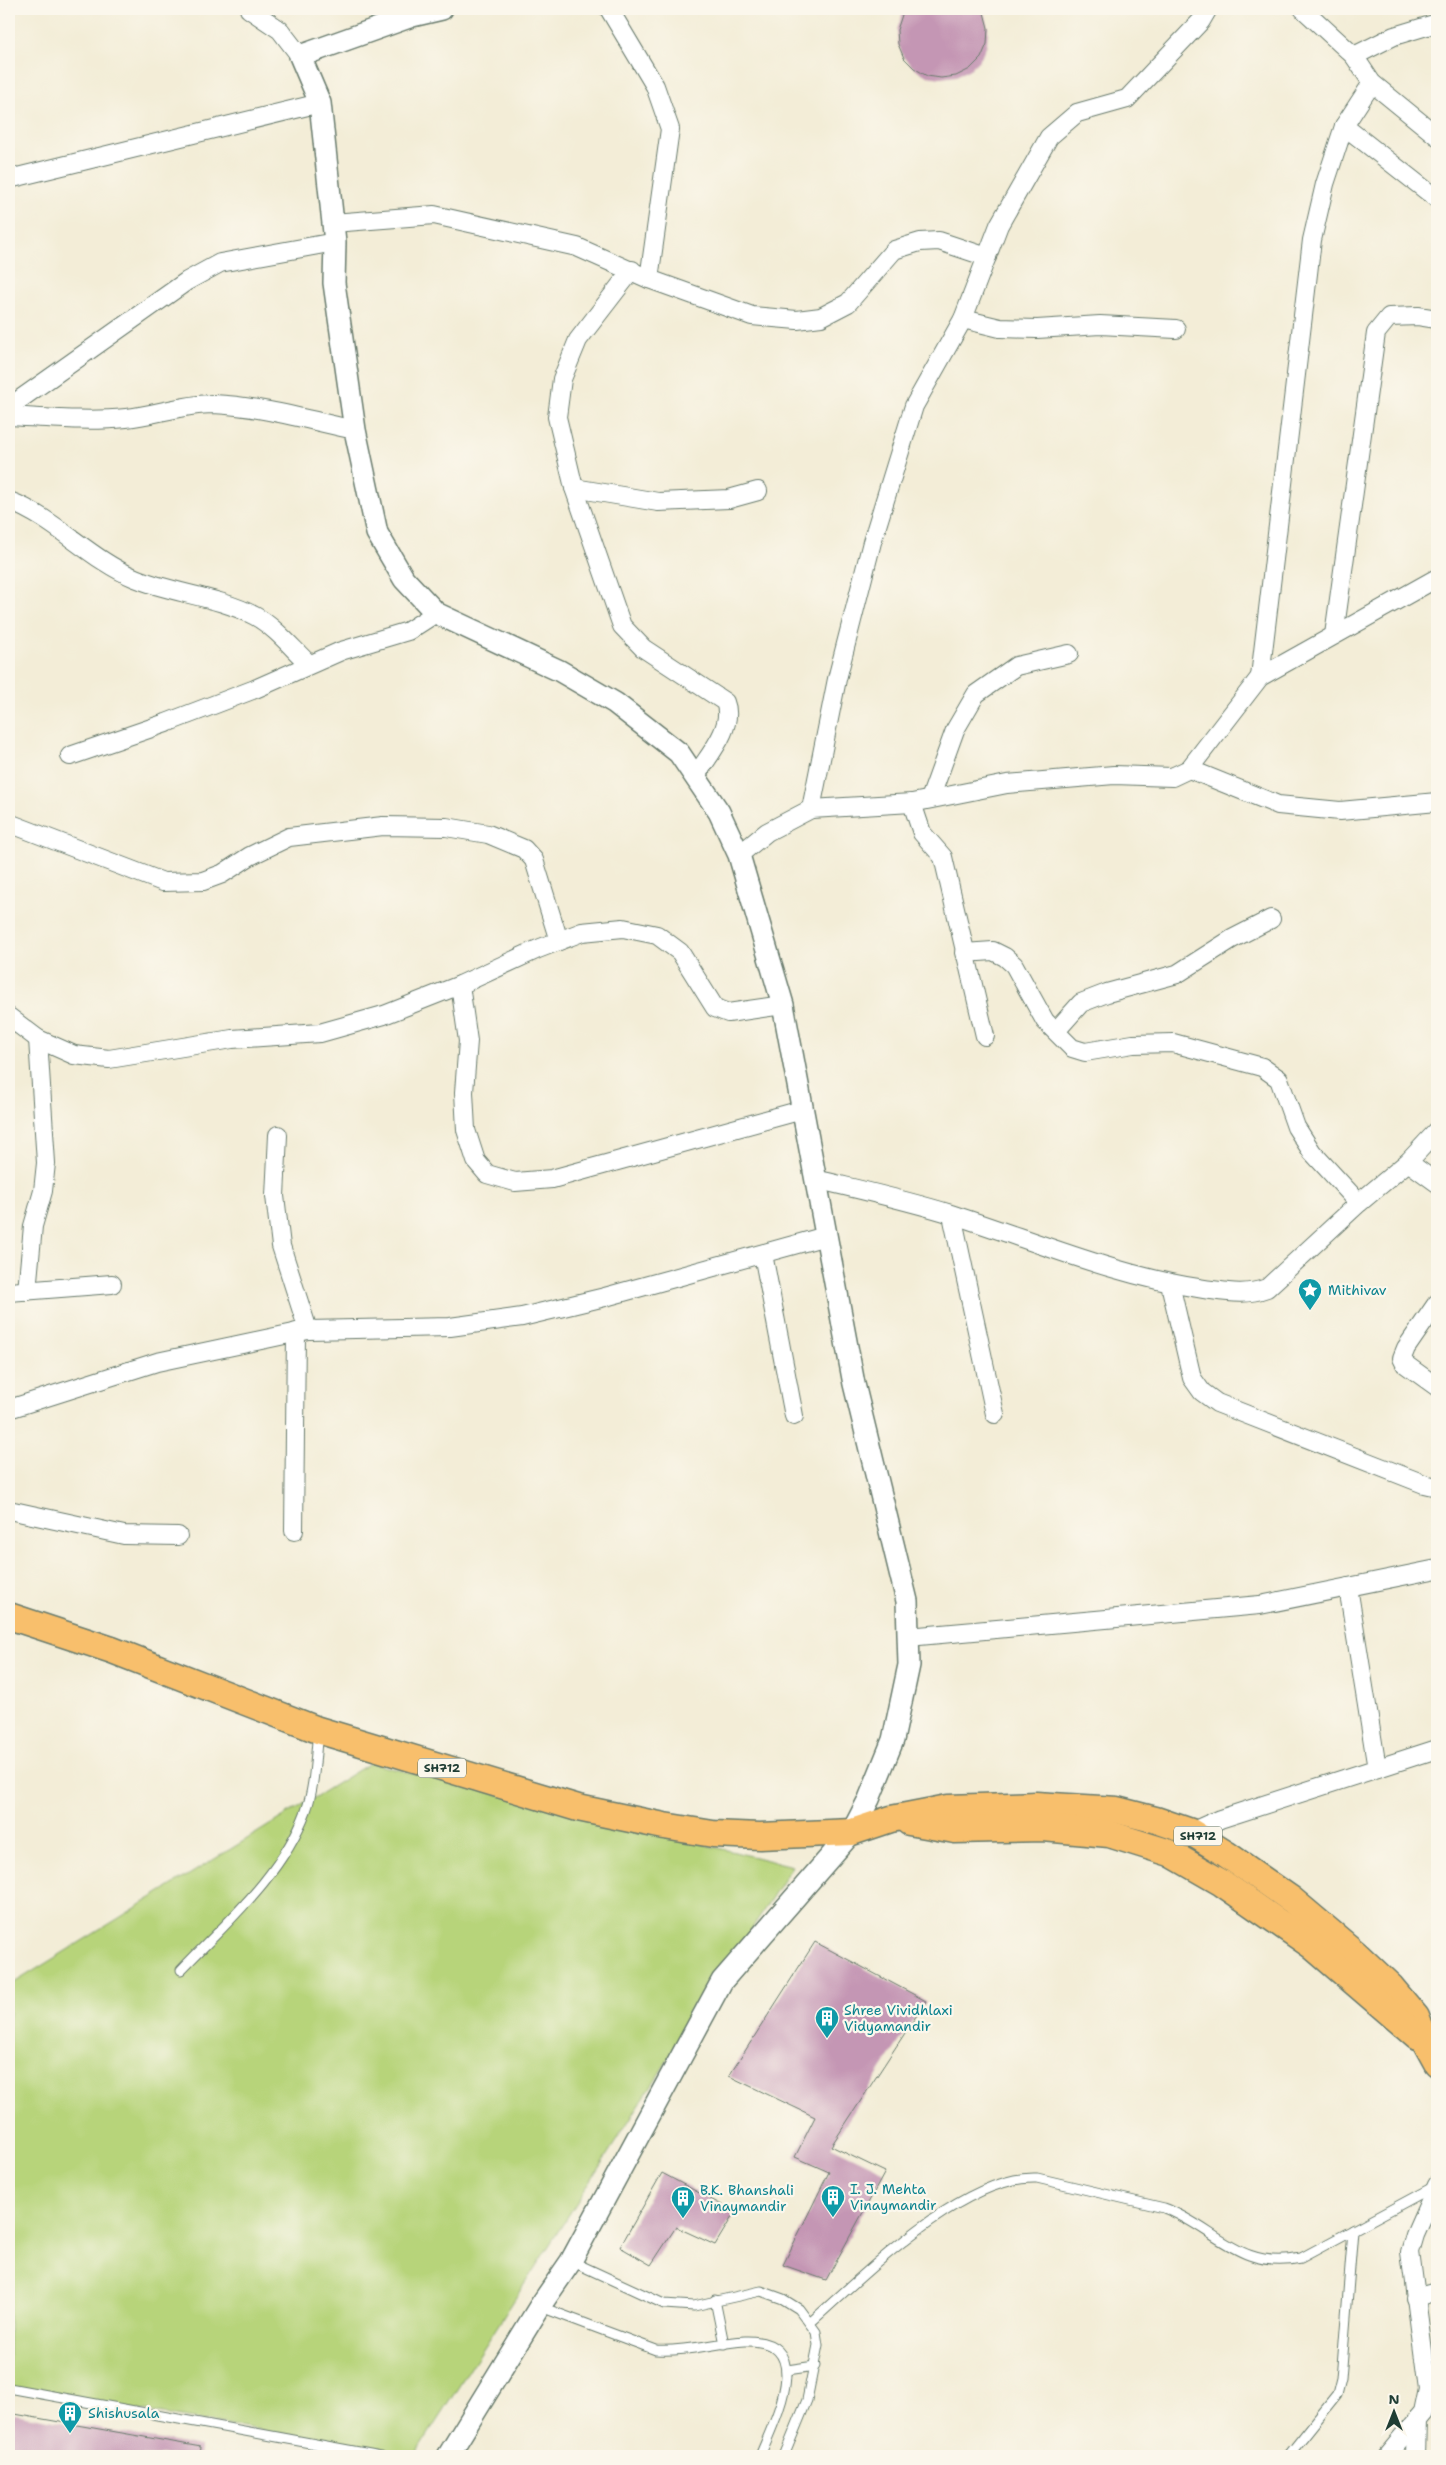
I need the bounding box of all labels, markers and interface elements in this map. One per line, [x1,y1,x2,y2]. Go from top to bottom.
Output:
place icon: Mithivav [1297,1277,1323,1311]
place label: Mithivav [1328,1281,1387,1299]
road number: SH712 [418,1759,466,1778]
road number: SH712 [1174,1826,1222,1845]
place label: Shree Vividhlaxi Vidyamandir [844,2001,953,2035]
building icon: Shree Vividhlaxi Vidyamandir [814,2005,840,2039]
place label: I. J. Mehta Vinaymandir [850,2180,937,2214]
place label: B.K. Bhanshali Vinaymandir [700,2181,794,2215]
building icon: I. J. Mehta Vinaymandir [820,2184,846,2218]
building icon: B.K. Bhanshali Vinaymandir [670,2185,696,2219]
north arrow [1368,2388,1418,2438]
text: N [1388,2390,1400,2408]
building icon: Shishusala [57,2400,83,2434]
place label: Shishusala [88,2404,160,2422]

